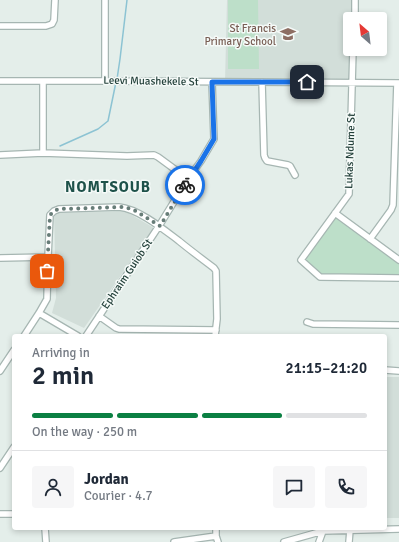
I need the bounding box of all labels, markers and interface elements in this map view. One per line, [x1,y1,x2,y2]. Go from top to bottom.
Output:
north arrow [343,12,387,56]
map controls [343,12,387,56]
place label: St Francis Primary School [205,22,276,48]
school or university icon: St Francis Primary School [279,25,297,43]
pin [290,65,324,99]
icon: home [296,71,318,93]
street label: Leevi Muashekele St [103,74,199,88]
street label: Lukas Ndume St [342,113,358,189]
courier [165,165,205,205]
icon: bike [174,174,196,196]
district label: NOMTSOUB [65,178,151,196]
street label: Ephraim Guiob St [99,236,155,312]
pin [30,254,64,288]
icon: bag [36,260,58,282]
text: Arriving in [32,345,90,361]
text: 21:15–21:20 [286,359,367,377]
text: 2 min [32,360,94,392]
text: On the way · 250 m [32,424,137,440]
button: person [32,466,74,508]
button: chat [273,466,315,508]
button: phone [325,466,367,508]
text: Jordan [84,470,129,488]
text: Courier · 4.7 [84,488,153,504]

